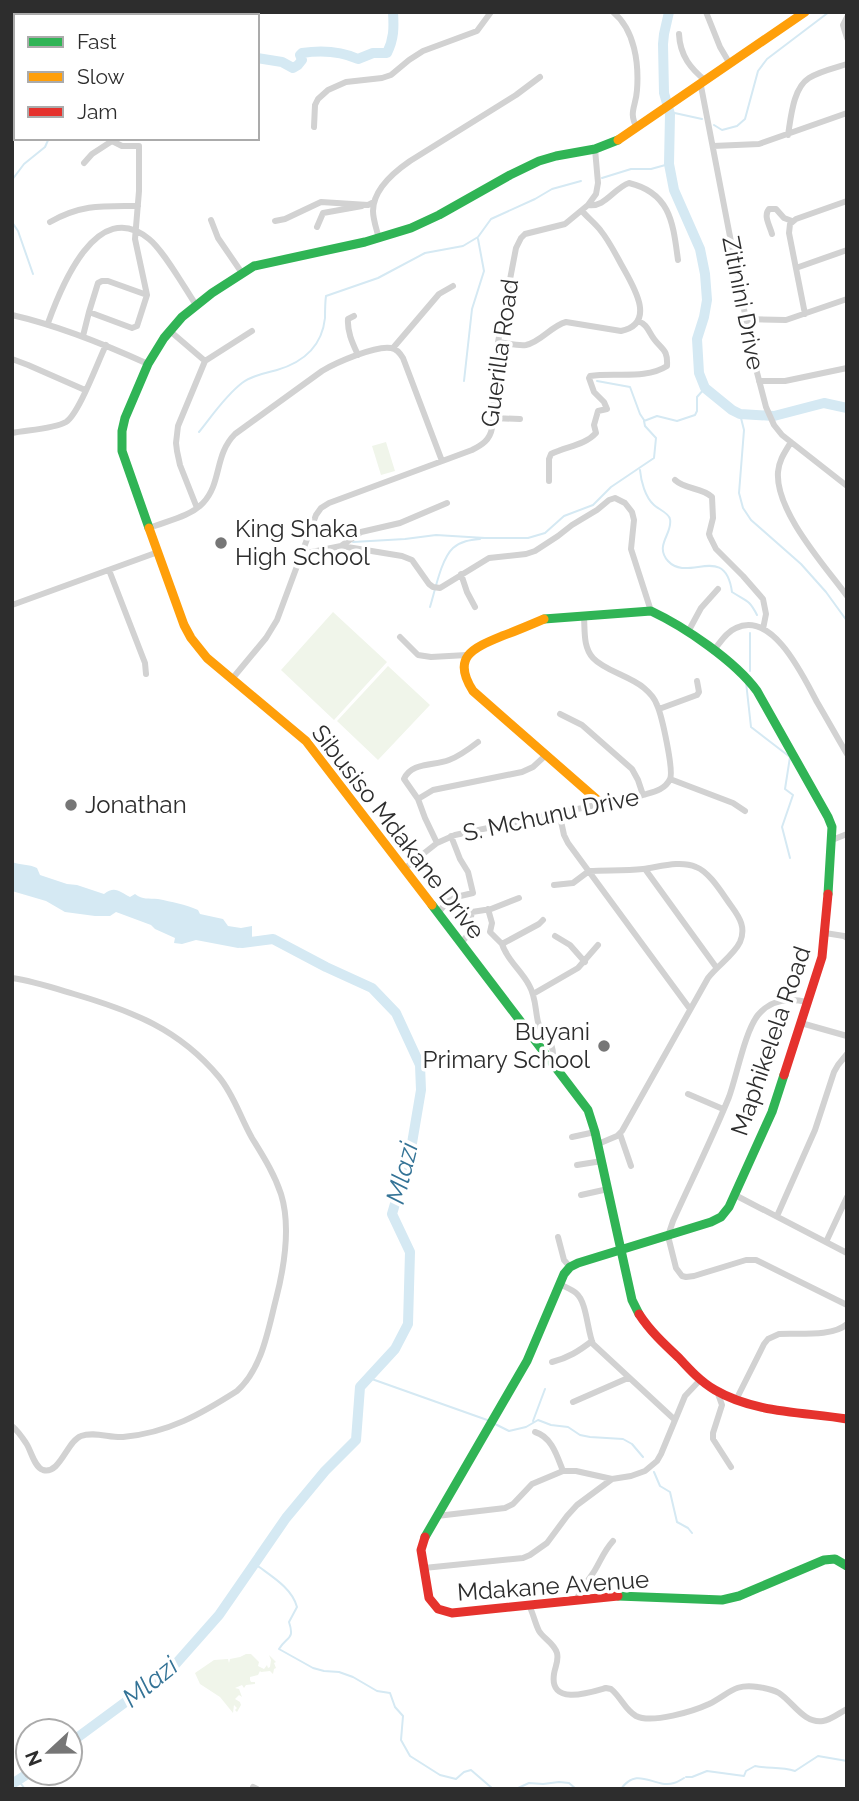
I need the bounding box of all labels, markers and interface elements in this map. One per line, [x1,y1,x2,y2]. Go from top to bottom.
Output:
legend [14,14,259,140]
text: Fast [77,29,117,54]
text: Slow [77,64,125,89]
text: Jam [77,99,118,124]
street label: Zitinini Drive [716,234,771,372]
street label: Guerilla Road [475,277,524,429]
place label: King Shaka High School [235,514,370,571]
marker: King Shaka High School [213,535,229,551]
street label: Sibusiso Mdakane Drive [306,719,491,945]
street label: S. Mchunu Drive [460,782,642,847]
place label: Jonathan [85,790,187,819]
marker: Jonathan [63,797,79,813]
street label: Maphikelela Road [725,942,816,1139]
place label: Buyani Primary School [423,1017,590,1074]
marker: Buyani Primary School [596,1038,612,1054]
water label: Mlazi [380,1138,424,1207]
street label: Mdakane Avenue [456,1564,650,1607]
water label: Mlazi [117,1650,185,1713]
north arrow [14,1717,84,1787]
text: N [20,1748,46,1769]

